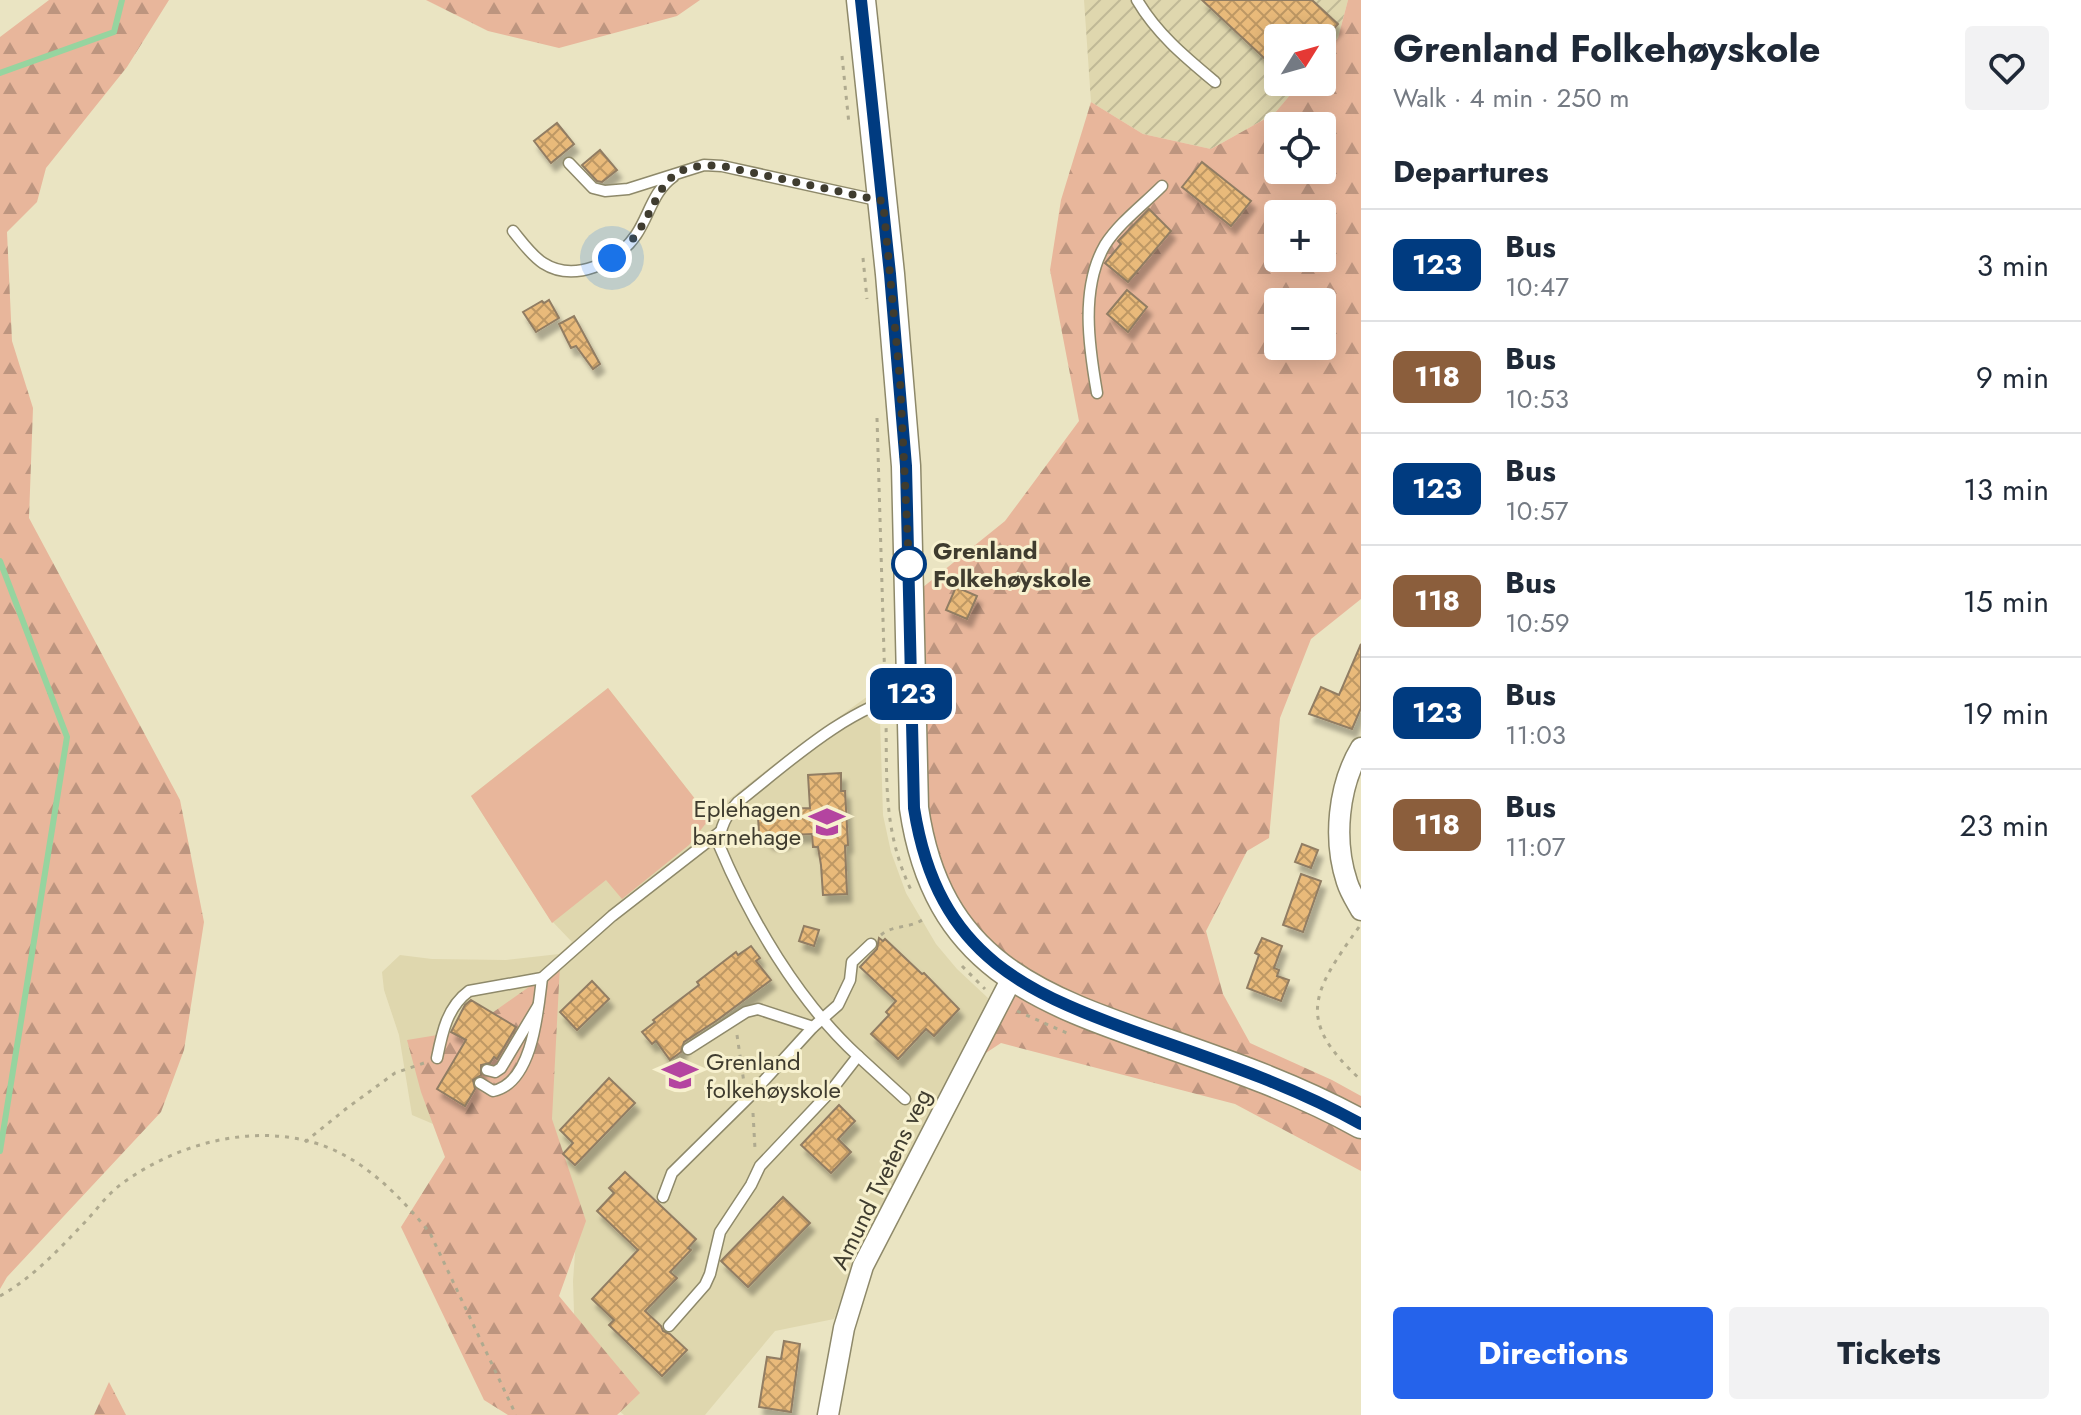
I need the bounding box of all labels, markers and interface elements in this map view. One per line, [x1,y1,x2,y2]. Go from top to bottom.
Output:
text: Grenland Folkehøyskole [1393,21,1820,76]
north arrow [1264,24,1336,96]
map controls [1264,24,1336,360]
button: heart [1965,26,2049,110]
text: Walk · 4 min · 250 m [1393,79,1630,117]
button: locate [1264,112,1336,184]
text: Departures [1393,150,1549,193]
button: + [1264,200,1336,272]
text: Bus [1505,225,1556,268]
your location [592,238,632,278]
text: 123 [1412,244,1462,285]
text: 3 min [1977,244,2049,287]
text: 10:47 [1505,268,1569,306]
button: − [1264,288,1336,360]
text: Bus [1505,337,1556,380]
text: 118 [1414,356,1460,397]
text: 9 min [1976,356,2049,399]
text: 10:53 [1505,380,1569,418]
text: Bus [1505,449,1556,492]
text: 123 [1412,468,1462,509]
text: 13 min [1963,468,2049,511]
text: 10:57 [1505,492,1568,530]
place label: Grenland Folkehøyskole [933,533,1091,596]
marker: Grenland Folkehøyskole [892,547,926,581]
text: Bus [1505,561,1556,604]
text: 118 [1414,580,1460,621]
text: 15 min [1963,580,2049,623]
text: 10:59 [1505,604,1570,642]
line badge: 123 [865,668,957,720]
text: 123 [886,673,936,714]
text: Bus [1505,673,1556,716]
text: 123 [1412,692,1462,733]
text: 19 min [1962,692,2049,735]
text: 11:03 [1505,716,1566,754]
text: Bus [1505,785,1556,828]
place label: Eplehagen barnehage [692,791,801,854]
school or university icon: Eplehagen barnehage [808,803,846,841]
text: 118 [1414,804,1460,845]
text: 23 min [1960,804,2049,847]
text: 11:07 [1505,828,1565,866]
place label: Grenland folkehøyskole [706,1044,841,1107]
school or university icon: Grenland folkehøyskole [661,1056,699,1094]
street label: Amund Tvetens veg [822,1083,940,1275]
button: Directions [1393,1307,1713,1399]
button: Tickets [1729,1307,2049,1399]

